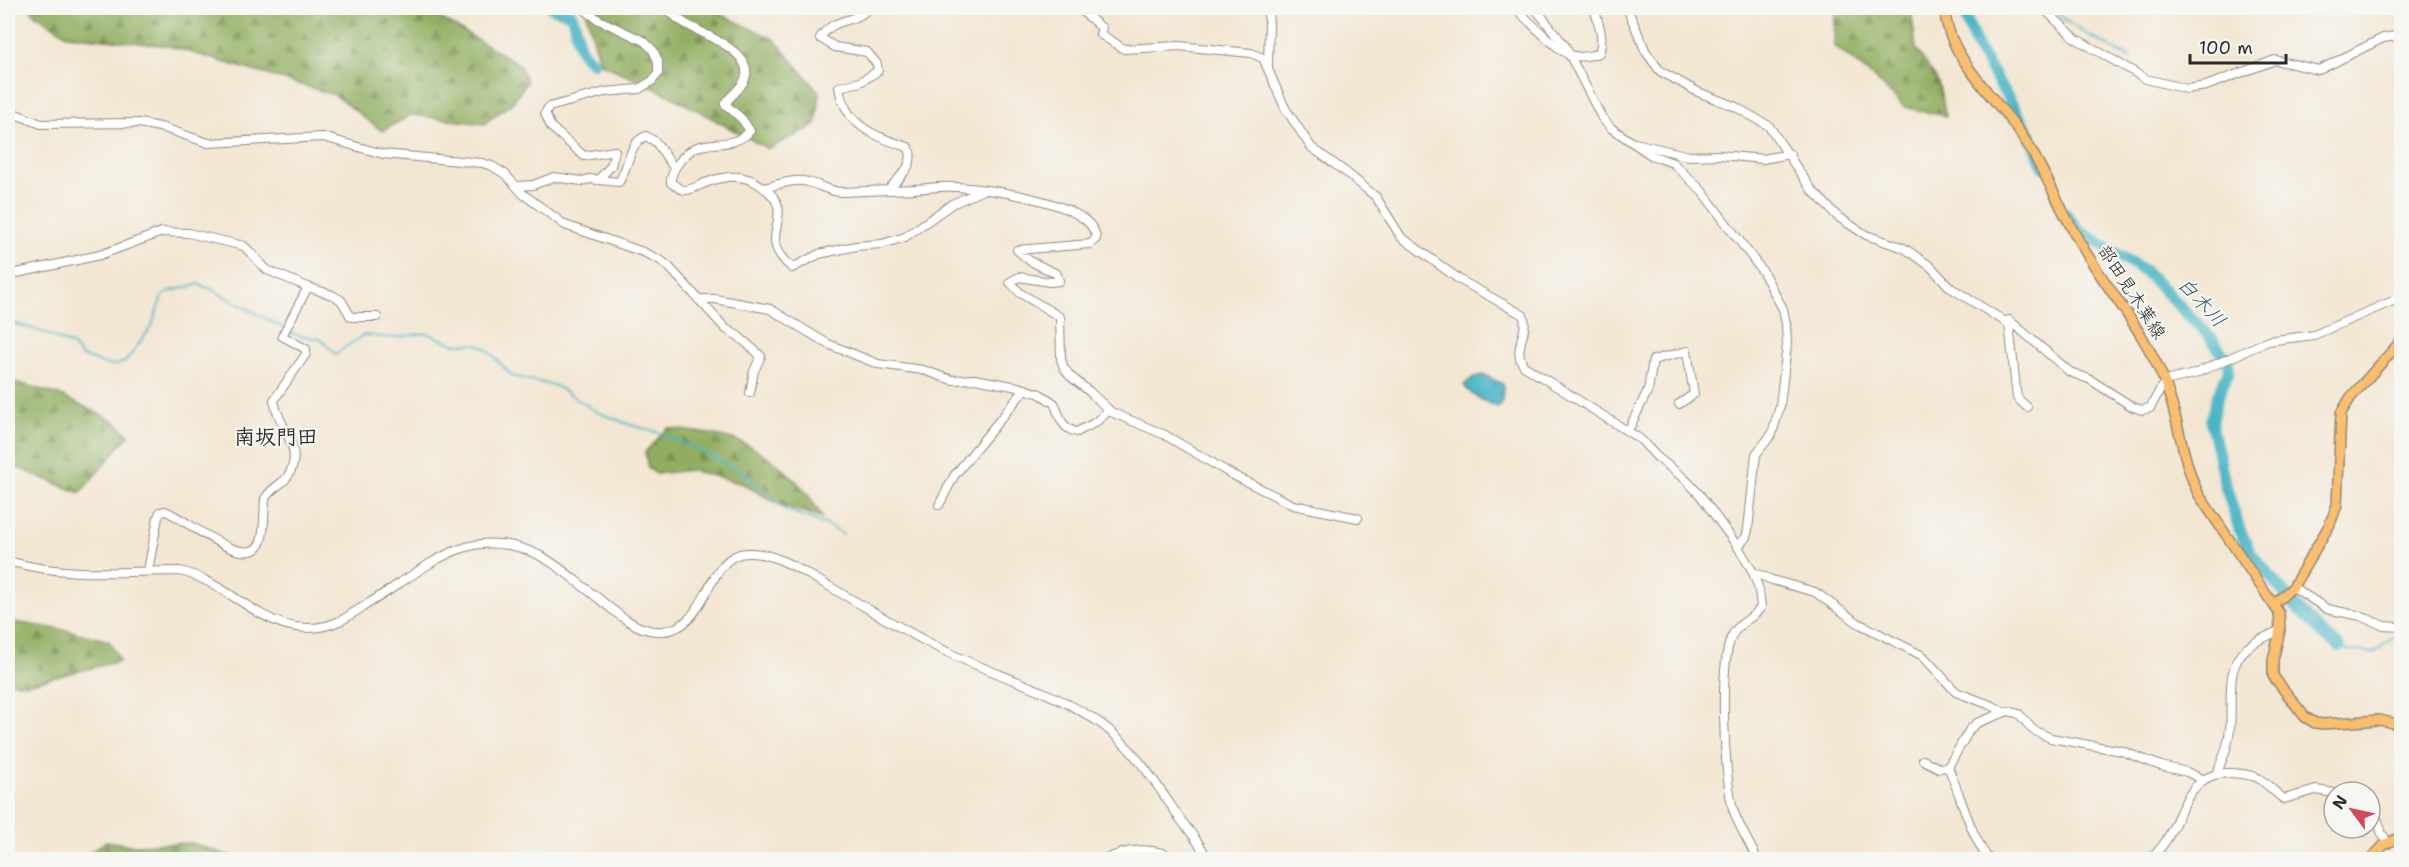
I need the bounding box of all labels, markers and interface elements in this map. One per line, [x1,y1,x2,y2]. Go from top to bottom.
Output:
scale bar [2190,27,2286,65]
text: 100 m [2199,36,2253,60]
street label: 部田見木葉線 [2093,240,2171,344]
water label: 白木川 [2172,271,2232,333]
district label: 南坂門田 [234,423,318,451]
north arrow [2322,780,2382,840]
text: N [2328,791,2352,813]

